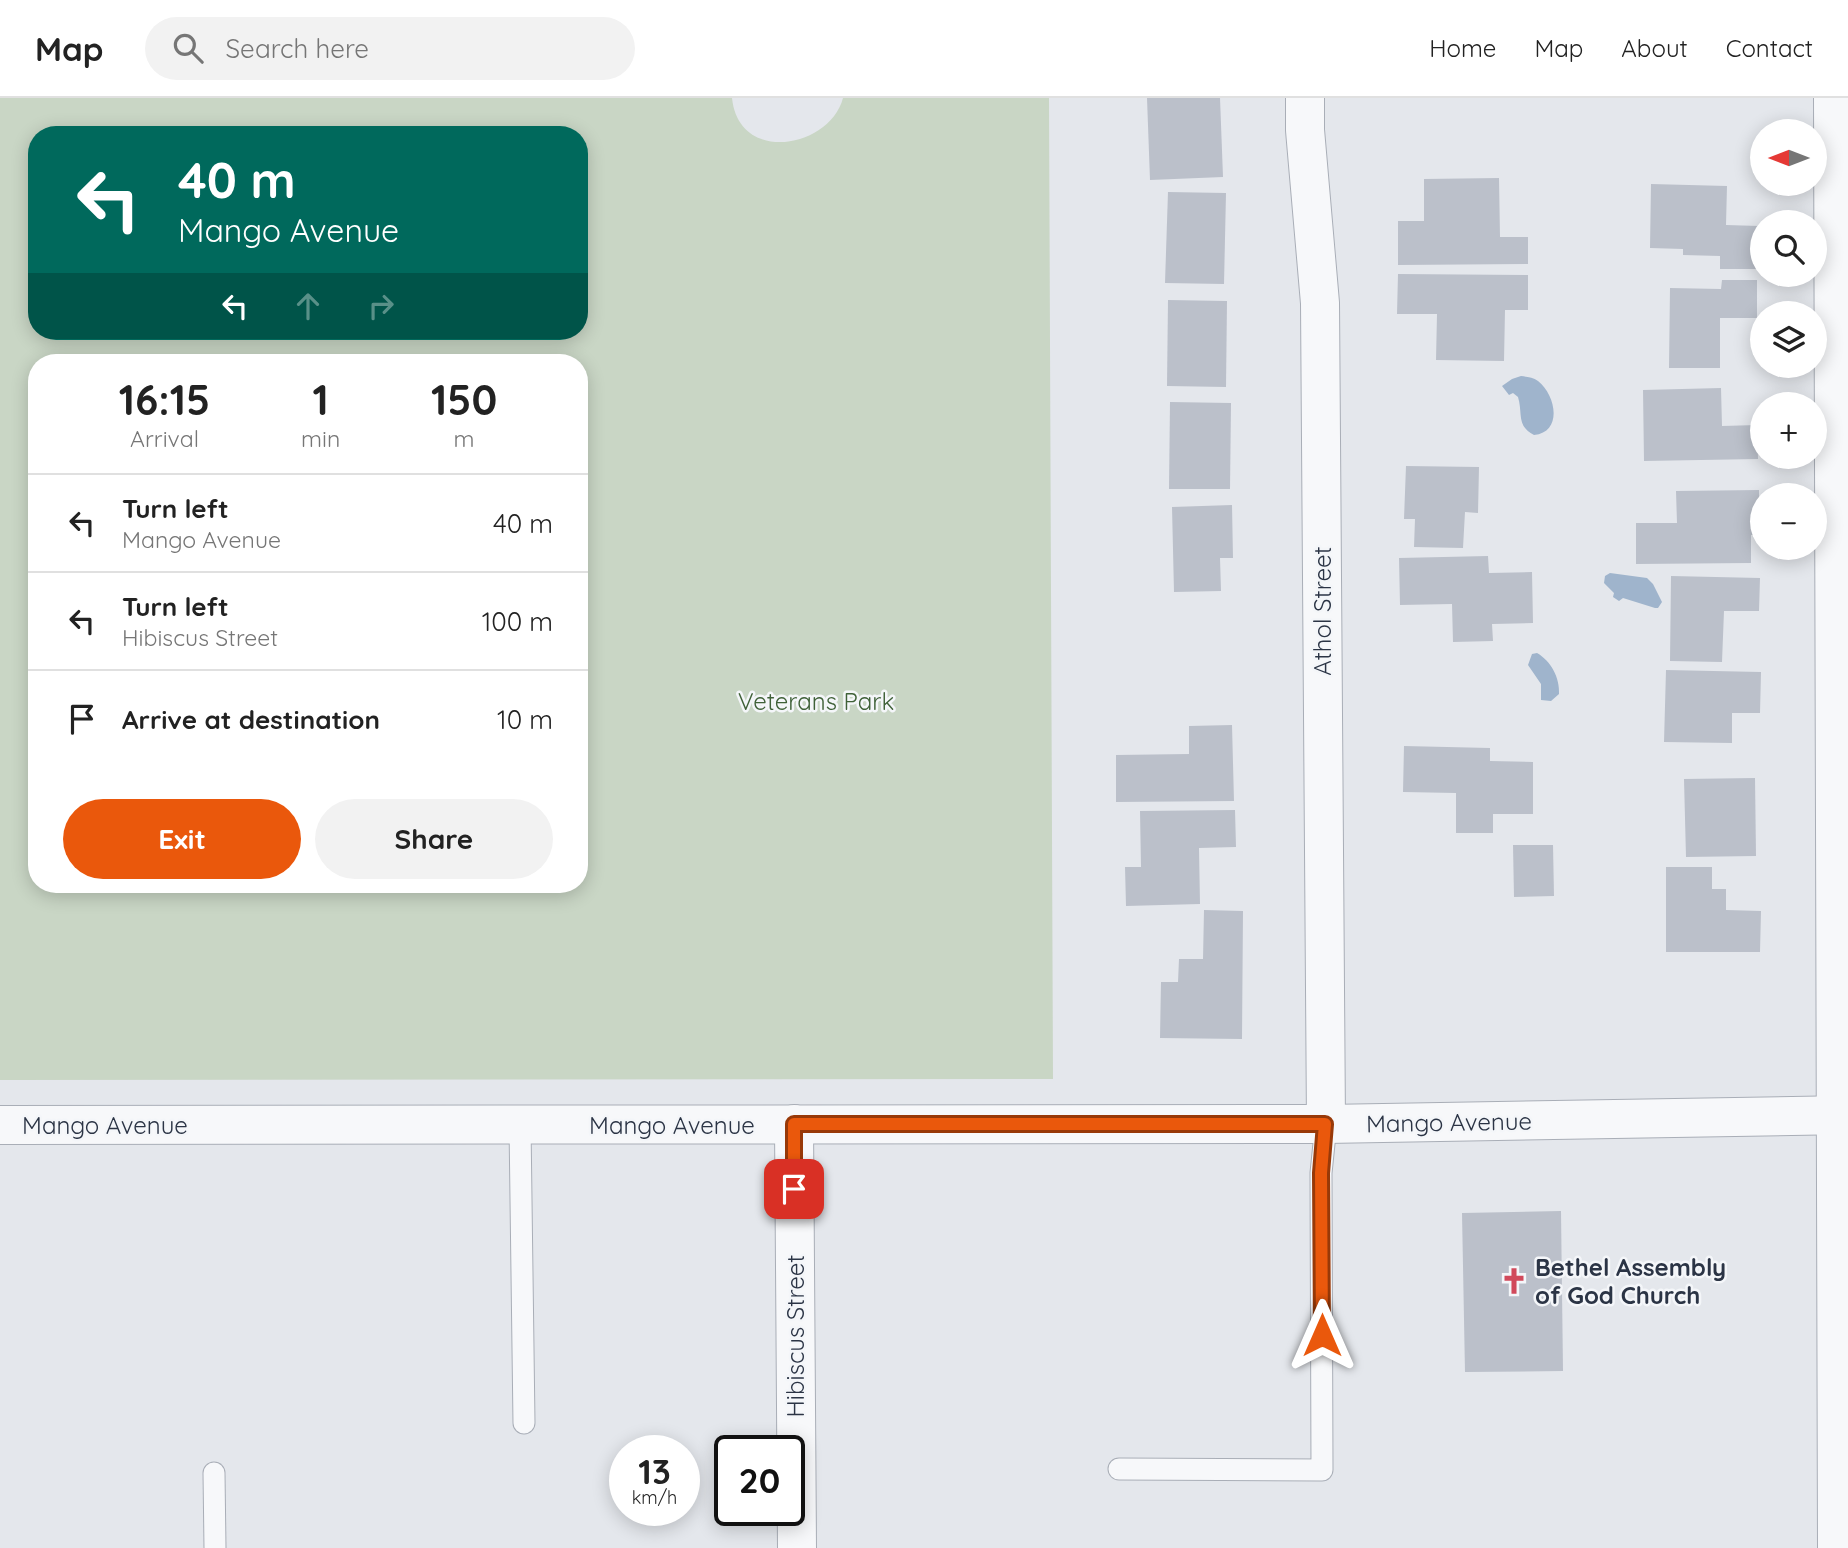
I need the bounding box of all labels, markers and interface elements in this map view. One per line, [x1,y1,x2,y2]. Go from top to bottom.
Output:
search box [145,17,635,80]
text: Map [35,28,103,69]
icon: search [169,29,207,67]
text: Search here [225,32,369,65]
text: Home [1429,33,1496,63]
text: Map [1534,33,1583,63]
text: About [1621,33,1688,63]
text: Contact [1726,33,1813,63]
north arrow [1750,119,1827,196]
map controls [1750,119,1827,560]
text: 40 m [178,149,296,210]
icon: left [63,154,154,245]
text: Mango Avenue [178,210,399,250]
button: search [1750,210,1827,287]
icon: left [216,287,254,325]
icon: ahead [289,287,327,325]
icon: right [362,287,400,325]
button: layers [1750,301,1827,378]
text: 16:15 [119,373,210,426]
text: 1 [312,373,329,426]
text: 150 [431,373,497,426]
button: + [1750,392,1827,469]
text: Arrival [130,424,199,453]
text: min [301,424,340,453]
text: m [454,424,475,453]
button: − [1750,483,1827,560]
text: Turn left [122,492,229,525]
icon: left [63,504,101,542]
text: 40 m [493,507,553,540]
text: Mango Avenue [122,525,281,554]
street label: Athol Street [1307,546,1337,676]
text: Turn left [122,590,229,623]
icon: left [63,602,101,640]
text: 100 m [482,605,553,638]
text: Hibiscus Street [122,623,278,652]
park label: Veterans Park [738,686,894,716]
icon: arrive [63,700,101,738]
text: Arrive at destination [122,703,380,736]
text: 10 m [497,703,553,736]
button: Exit [63,799,301,879]
button: Share [315,799,553,879]
street label: Mango Avenue [1366,1106,1532,1138]
street label: Mango Avenue [22,1110,188,1140]
street label: Mango Avenue [589,1110,755,1140]
pin [764,1159,824,1219]
icon: arrive [775,1170,813,1208]
place label: Bethel Assembly of God Church [1535,1252,1726,1310]
street label: Hibiscus Street [780,1255,810,1417]
church icon: Bethel Assembly of God Church [1499,1266,1529,1296]
position arrow [1285,1298,1359,1372]
speed limit sign: 20 [714,1435,805,1526]
text: 13 [638,1449,671,1493]
text: km/h [632,1486,677,1509]

